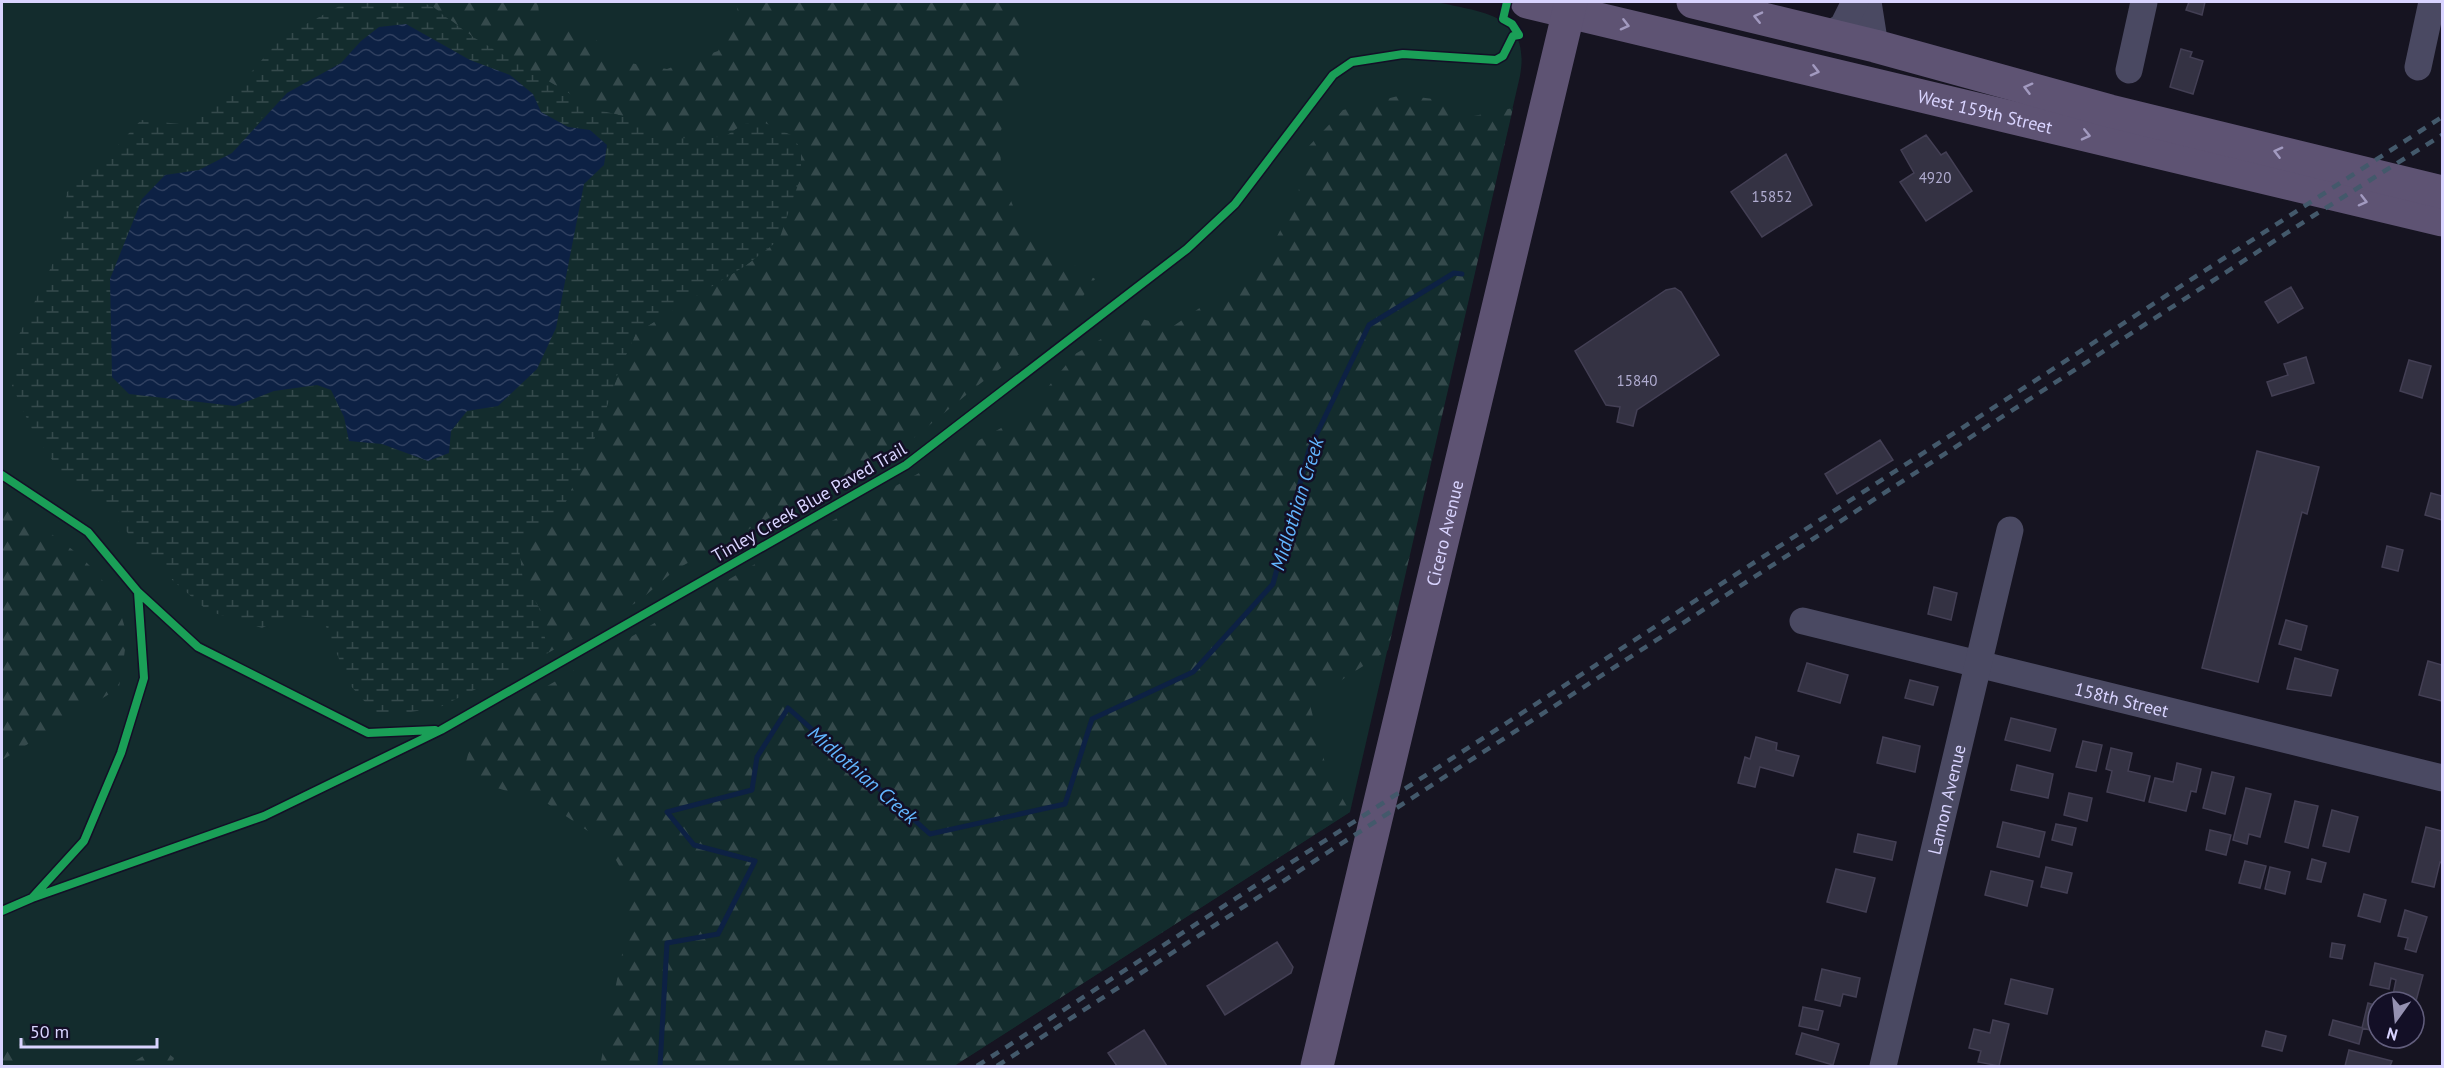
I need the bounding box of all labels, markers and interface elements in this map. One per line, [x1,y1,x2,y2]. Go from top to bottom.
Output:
one-way arrow [1753,11,1763,24]
one-way arrow [1620,17,1630,30]
one-way arrow [1809,63,1819,76]
one-way arrow [2023,83,2034,95]
street label: West 159th Street [1915,84,2055,138]
one-way arrow [2081,128,2091,141]
one-way arrow [2273,146,2283,159]
house number: 4920 [1919,168,1951,187]
house number: 15852 [1752,187,1792,206]
one-way arrow [2358,193,2368,206]
house number: 15840 [1617,371,1657,390]
water label: Midlothian Creek [1264,433,1330,574]
street label: Tinley Creek Blue Paved Trail [708,436,911,567]
street label: Cicero Avenue [1420,478,1468,588]
street label: 158th Street [2072,677,2171,722]
water label: Midlothian Creek [803,720,924,831]
street label: Lamon Avenue [1922,742,1970,857]
north arrow [2366,990,2426,1050]
scale bar [21,1011,158,1049]
text: 50 m [30,1020,69,1043]
text: N [2384,1023,2400,1046]

